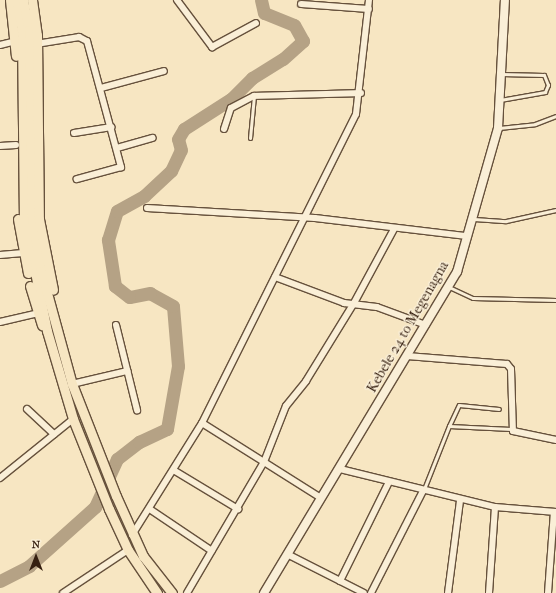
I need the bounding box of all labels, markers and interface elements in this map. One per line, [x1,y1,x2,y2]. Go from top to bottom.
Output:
street label: Kebele 24 to Megenagna [363,258,453,396]
north arrow [16,537,56,577]
text: N [32,538,40,551]

